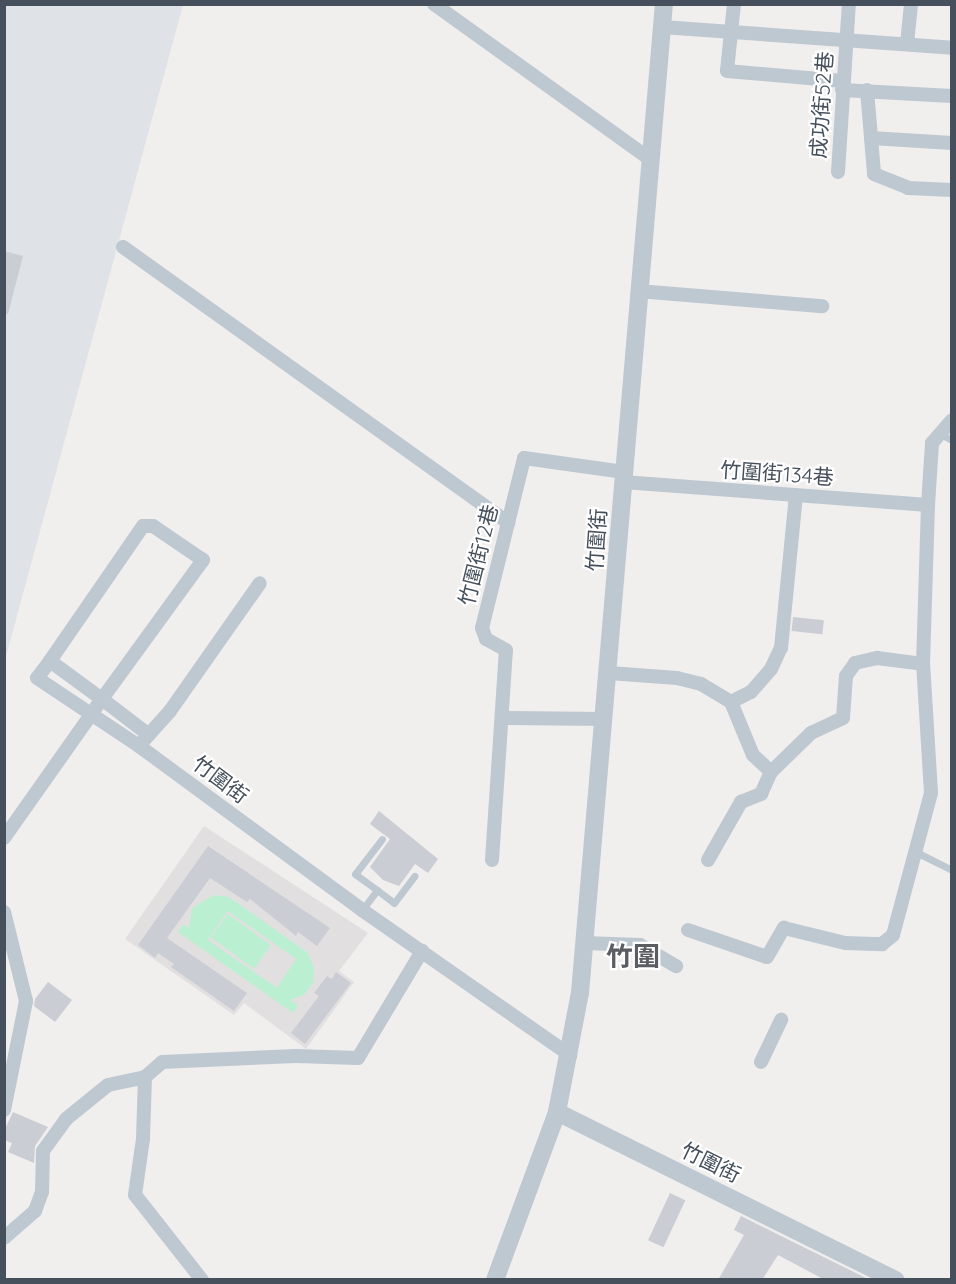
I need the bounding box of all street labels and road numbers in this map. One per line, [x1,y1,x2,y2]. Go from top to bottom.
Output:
street label: 成功街52巷 [805,51,837,159]
street label: 竹圍街134巷 [719,456,835,490]
street label: 竹圍街12巷 [453,502,503,608]
street label: 竹圍街 [581,508,611,572]
street label: 竹圍街 [188,750,254,808]
street label: 竹圍街 [677,1137,745,1187]

